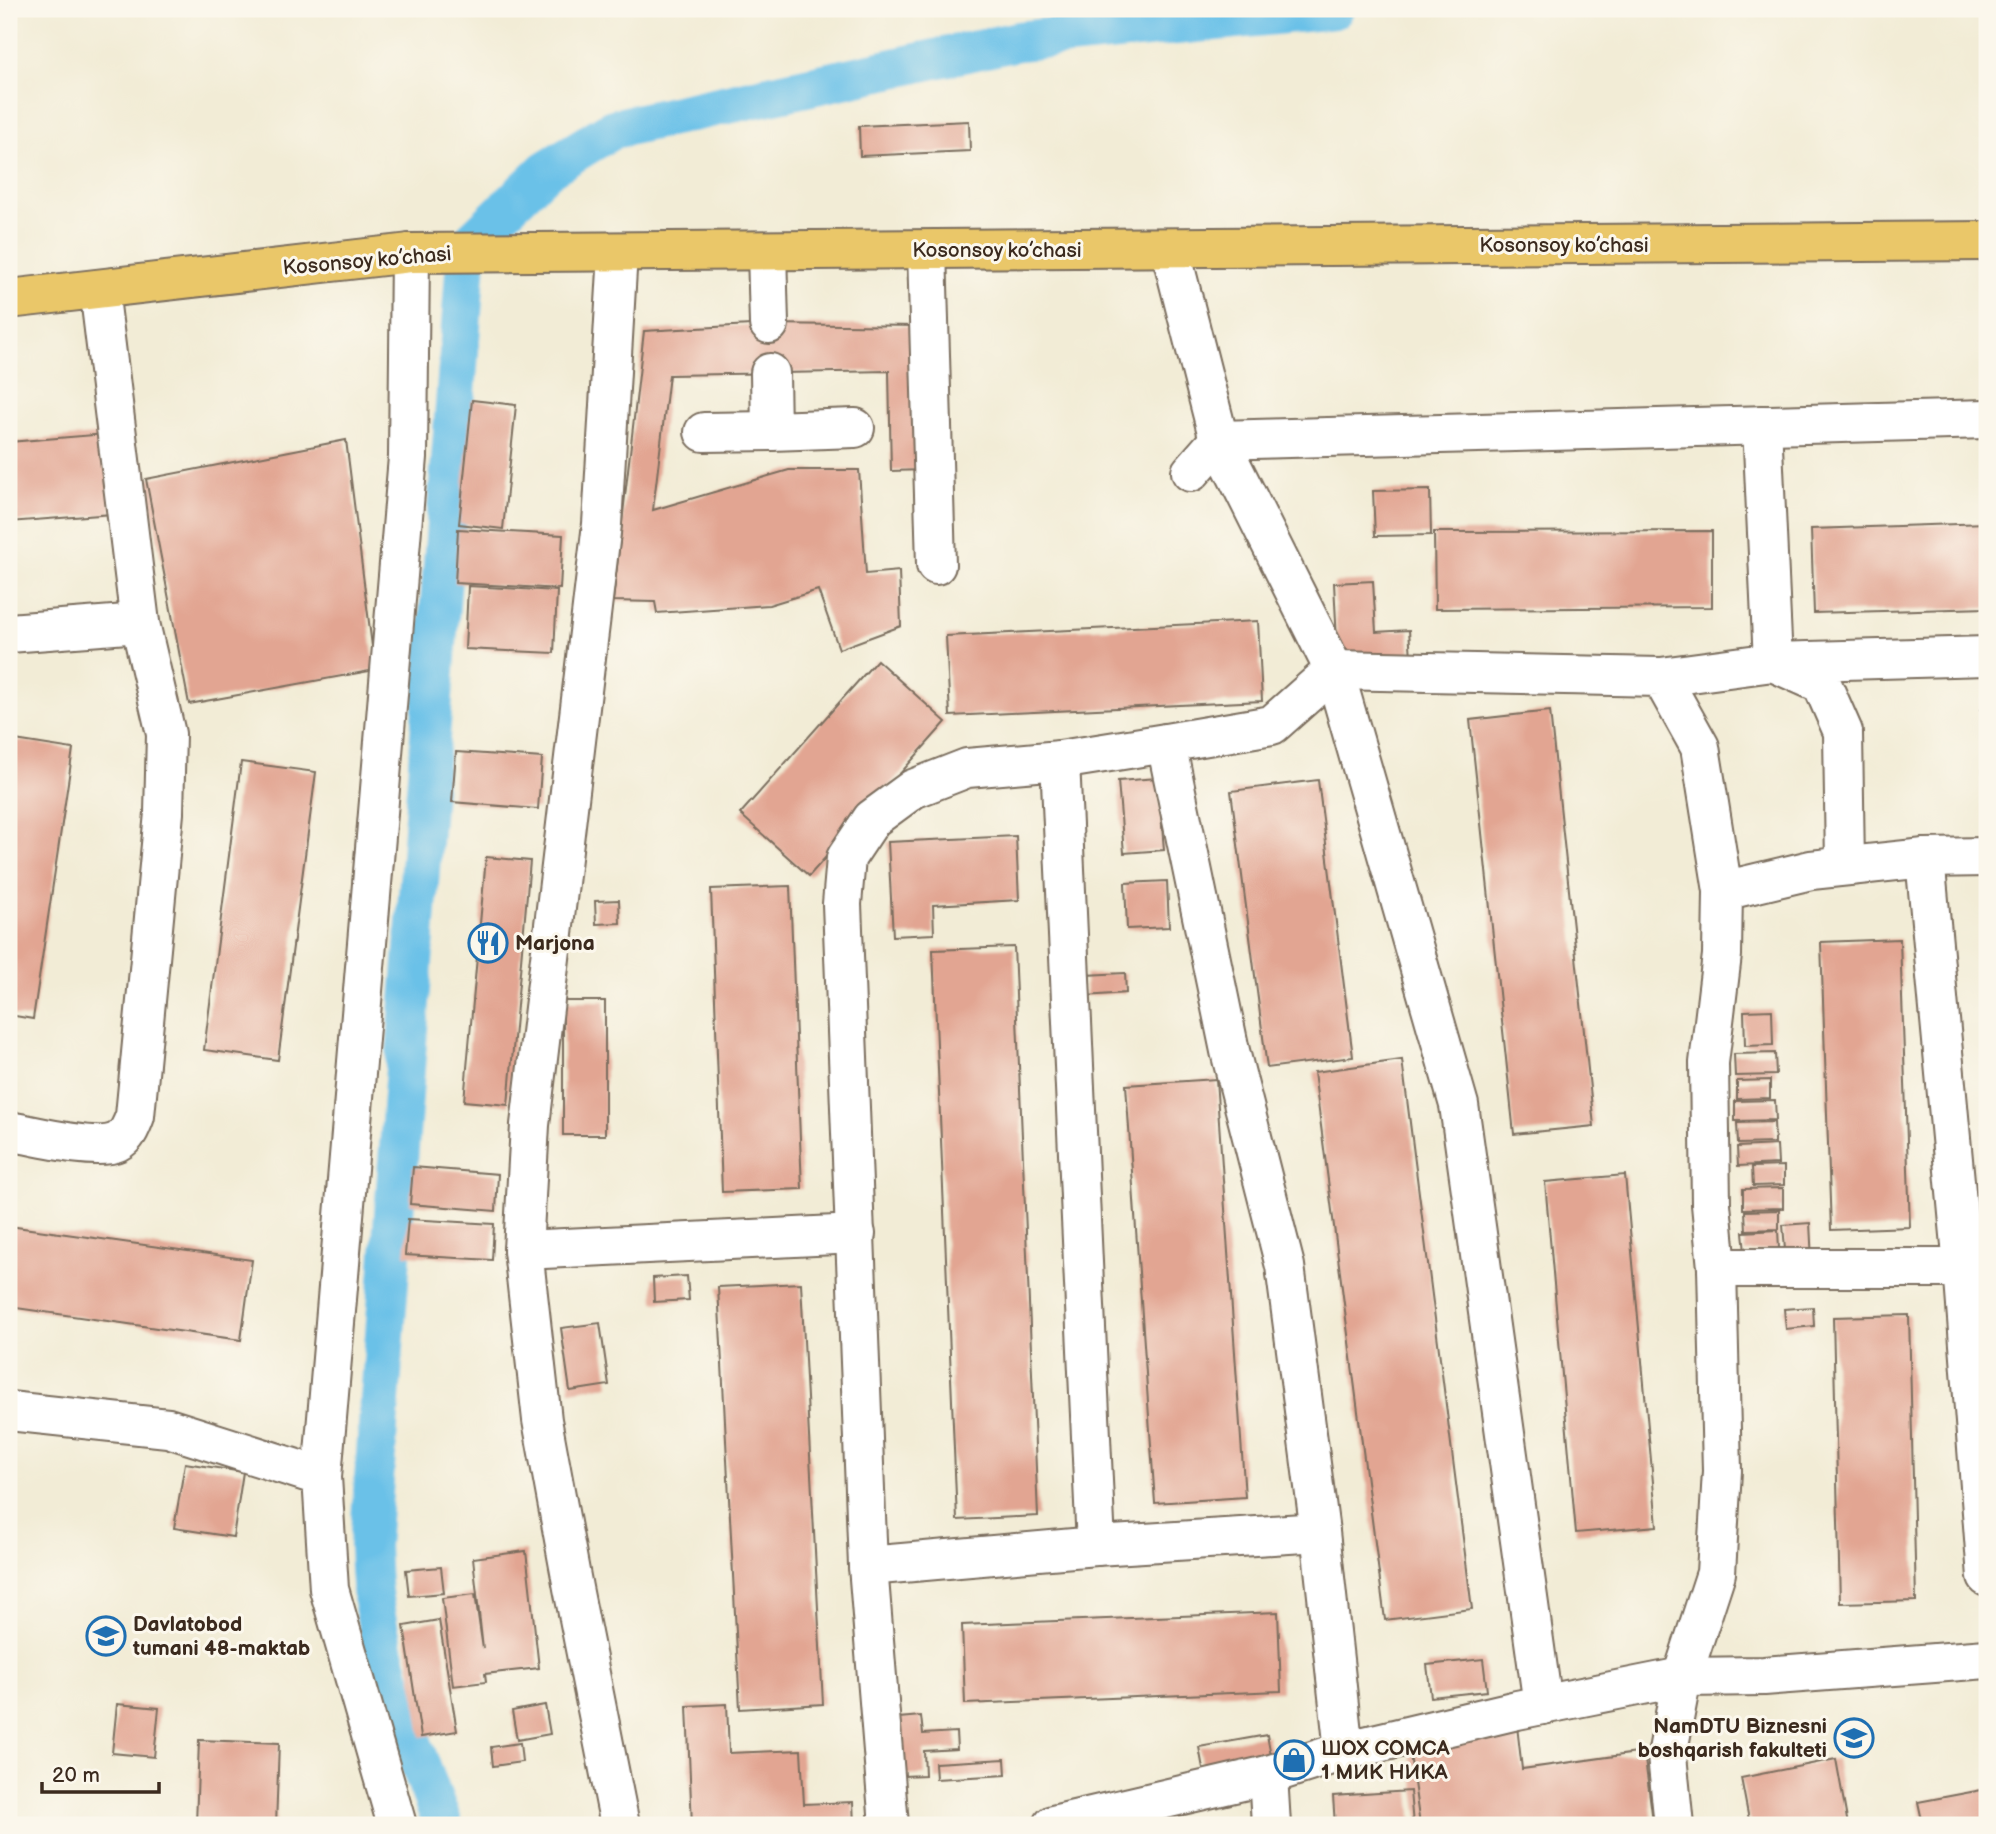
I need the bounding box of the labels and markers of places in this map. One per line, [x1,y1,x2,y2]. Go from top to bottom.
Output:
restaurant icon: Marjona [467,922,509,964]
place label: Marjona [515,931,595,956]
place label: Davlatobod tumani 48-maktab [132,1612,310,1661]
school or university icon: Davlatobod tumani 48-maktab [85,1615,127,1657]
place label: NamDTU Biznesni boshqarish fakulteti [1638,1714,1827,1763]
school or university icon: NamDTU Biznesni boshqarish fakulteti [1833,1717,1875,1759]
place label: ШОХ СОМСА 1 МИК НИКА [1321,1736,1450,1785]
shop icon: ШОХ СОМСА 1 МИК НИКА [1273,1739,1315,1781]

